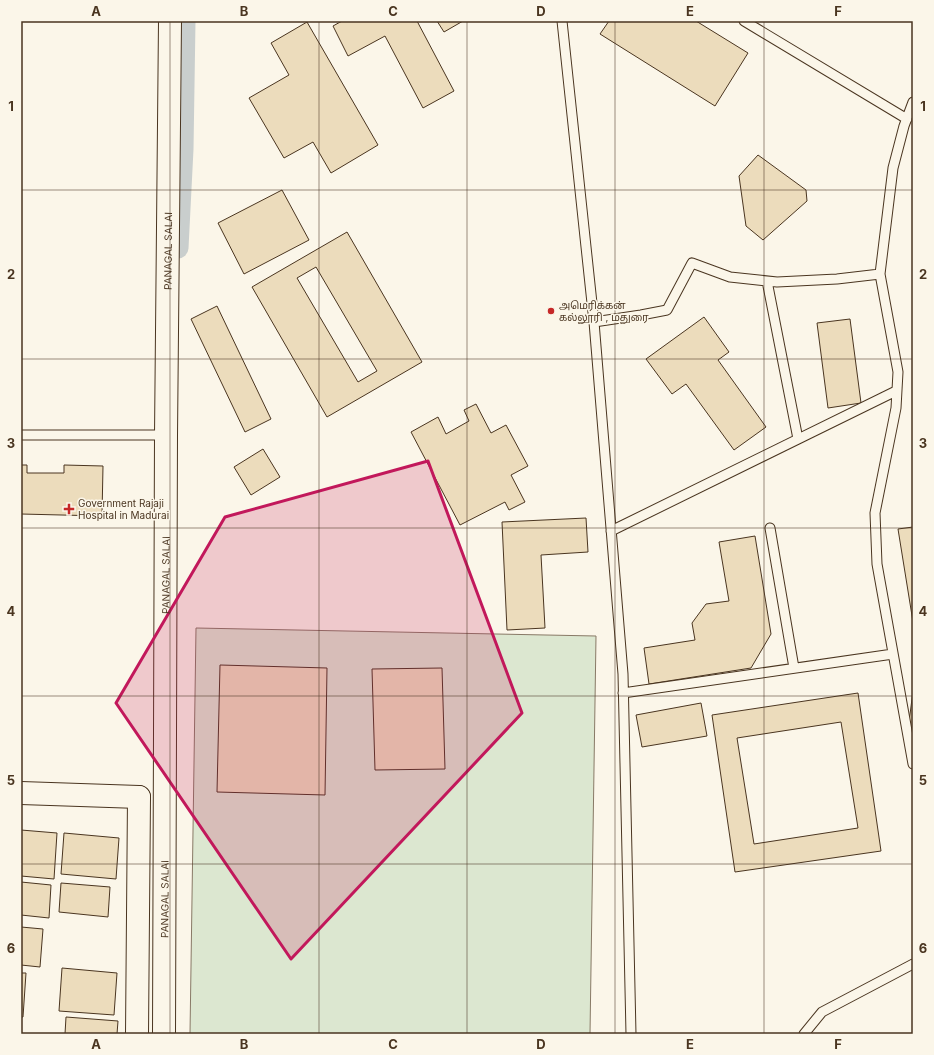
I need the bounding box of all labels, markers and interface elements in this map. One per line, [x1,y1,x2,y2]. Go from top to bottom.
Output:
text: A [91,3,101,19]
text: B [240,3,249,19]
text: C [388,3,398,19]
text: D [536,3,546,19]
text: E [686,3,694,19]
text: F [834,3,842,19]
text: 1 [8,98,14,114]
text: 1 [920,98,926,114]
street label: PANAGAL SALAI [161,212,174,290]
text: 2 [7,266,15,282]
text: 2 [919,266,927,282]
place label: அமெரிக்கன் கல்லூரி , மதுரை [559,299,649,324]
marker: அமெரிக்கன் கல்லூரி , மதுரை [546,306,556,316]
text: 3 [7,435,15,451]
text: 3 [919,435,927,451]
place label: Government Rajaji Hospital in Madurai [78,497,169,521]
marker: Government Rajaji Hospital in Madurai [63,503,75,515]
street label: PANAGAL SALAI [159,536,172,614]
text: 4 [7,603,16,619]
text: 4 [919,603,928,619]
text: 5 [7,772,15,788]
text: 5 [919,772,927,788]
street label: PANAGAL SALAI [158,860,171,938]
text: 6 [7,940,15,956]
text: 6 [919,940,927,956]
text: A [91,1036,101,1052]
text: B [240,1036,249,1052]
text: C [388,1036,398,1052]
text: D [536,1036,546,1052]
text: E [686,1036,694,1052]
text: F [834,1036,842,1052]

